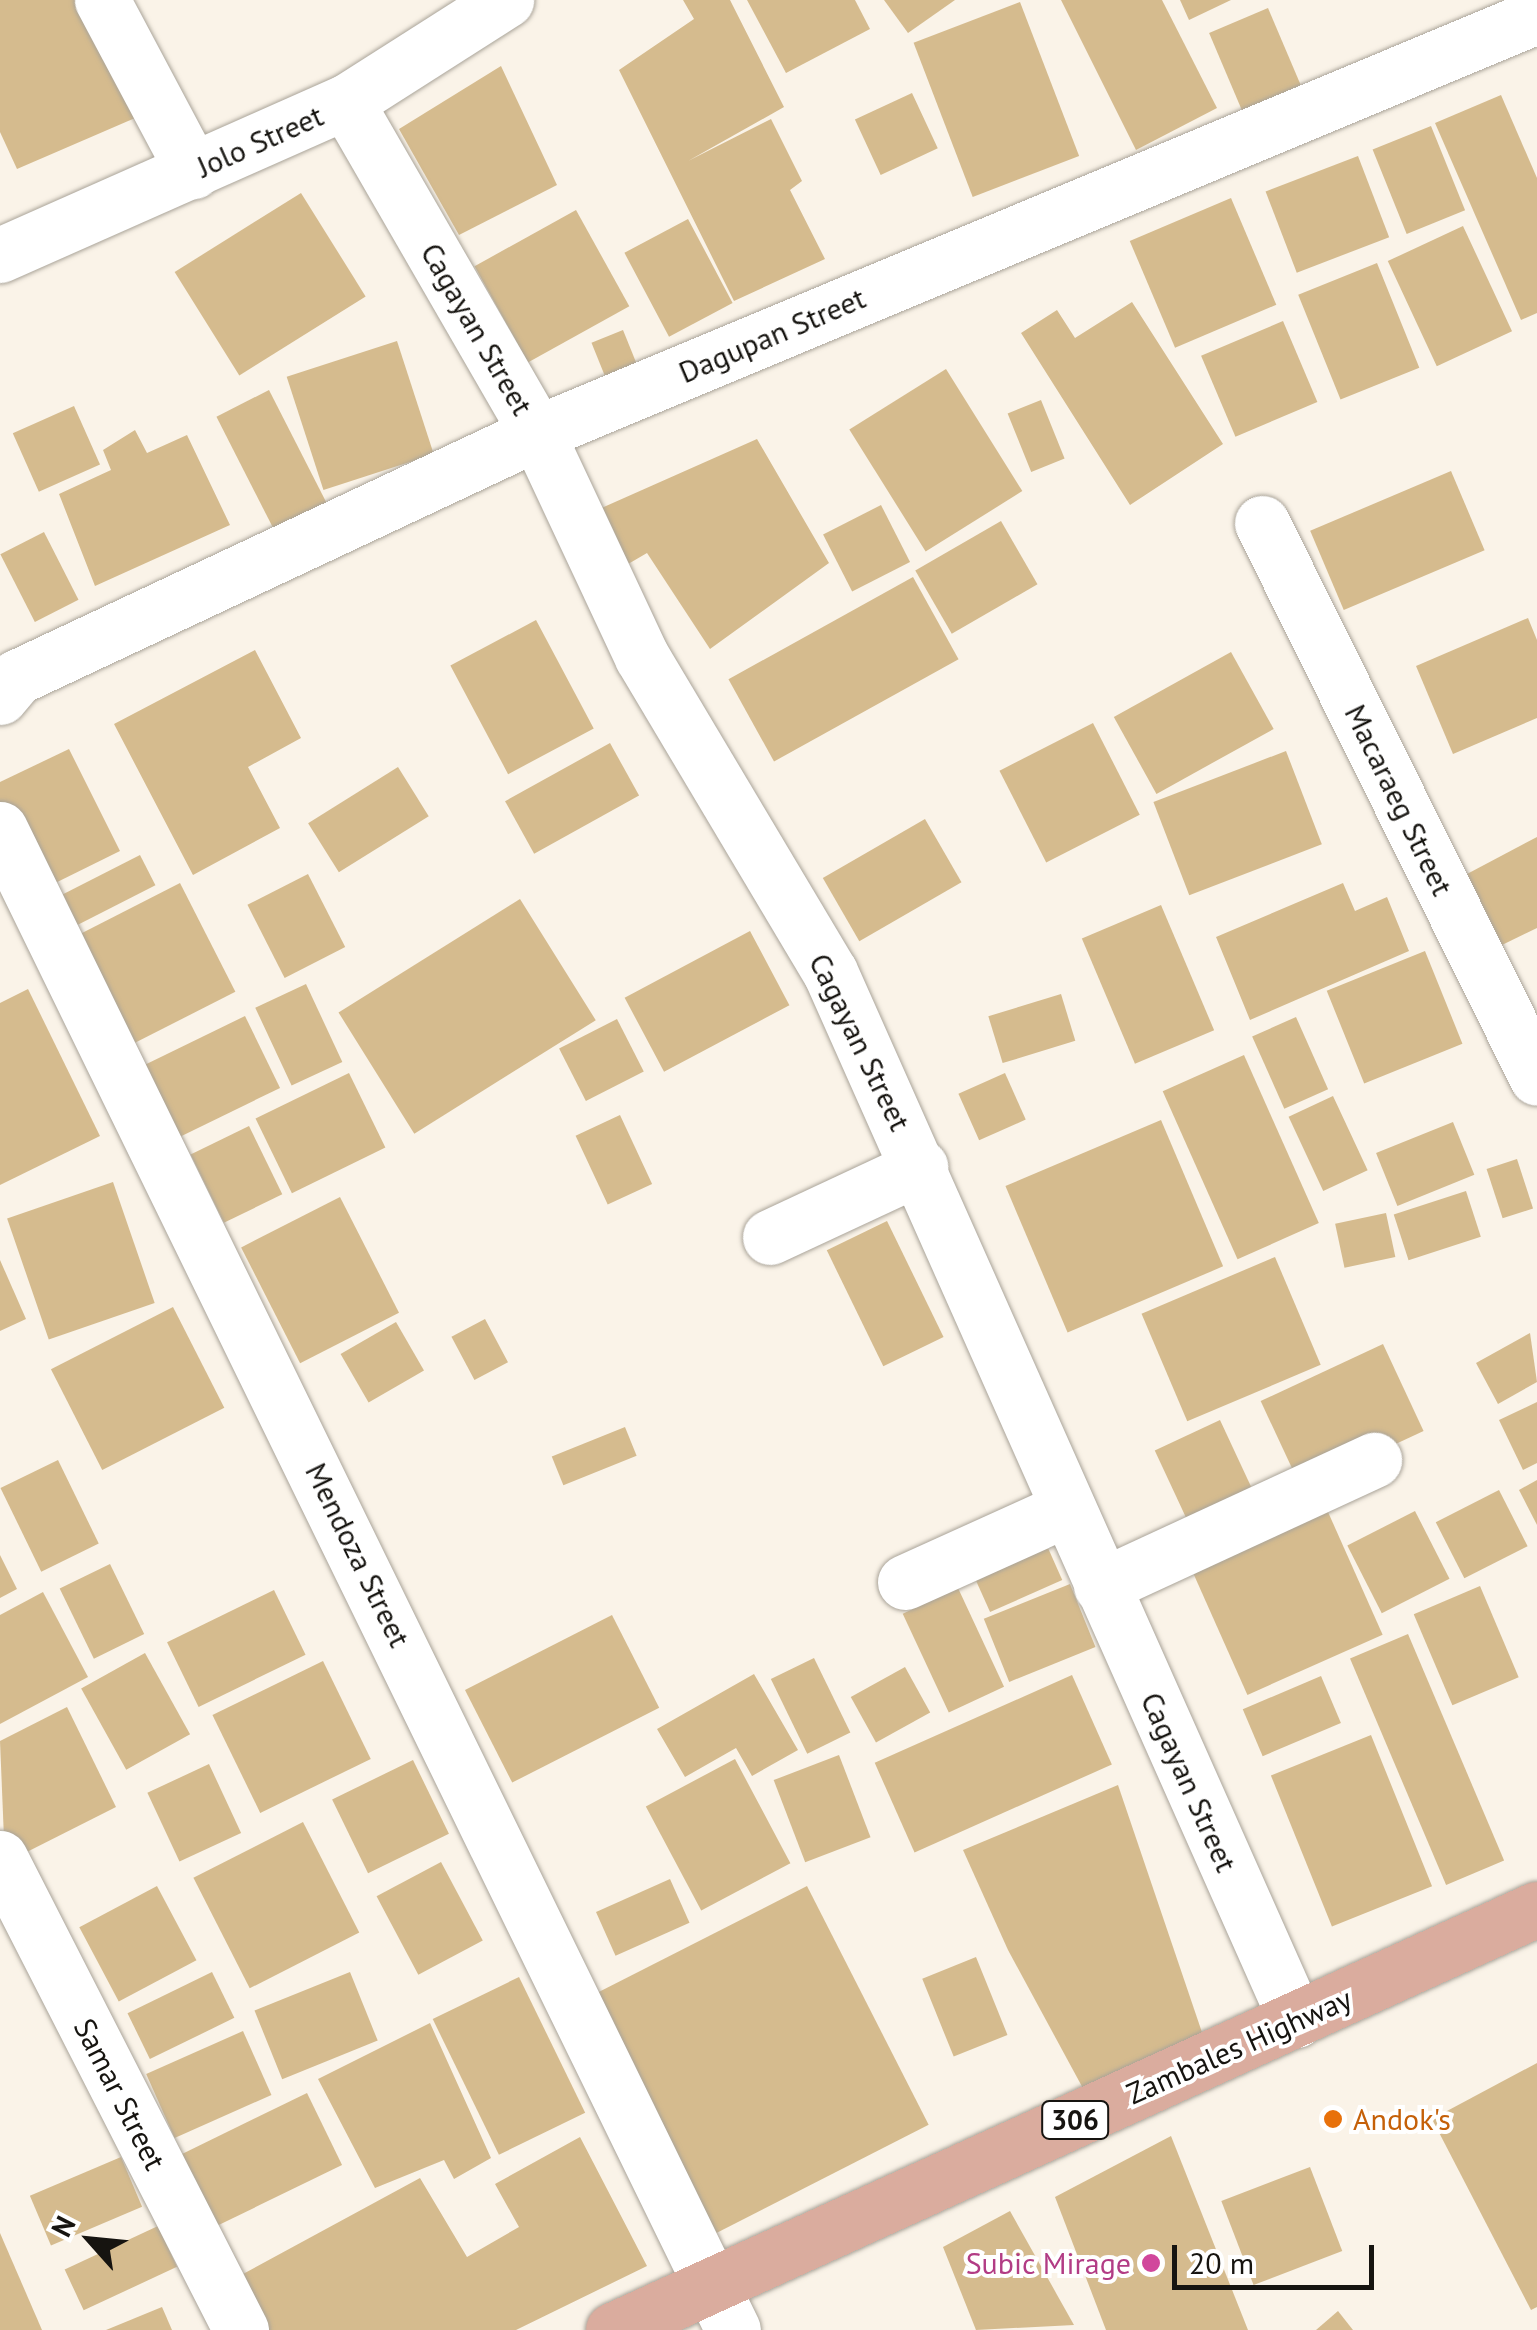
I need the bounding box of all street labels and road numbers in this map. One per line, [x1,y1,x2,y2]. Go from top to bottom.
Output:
street label: Jolo Street [191,97,329,185]
street label: Cagayan Street [413,237,541,421]
street label: Dagupan Street [673,280,871,390]
street label: Macaraeg Street [1337,699,1461,901]
street label: Cagayan Street [802,948,918,1136]
street label: Mendoza Street [298,1457,418,1653]
street label: Cagayan Street [1133,1687,1245,1877]
street label: Zambales Highway [1121,1980,1357,2112]
street label: Samar Street [67,2012,173,2176]
road number: 306 [1040,2097,1110,2143]

